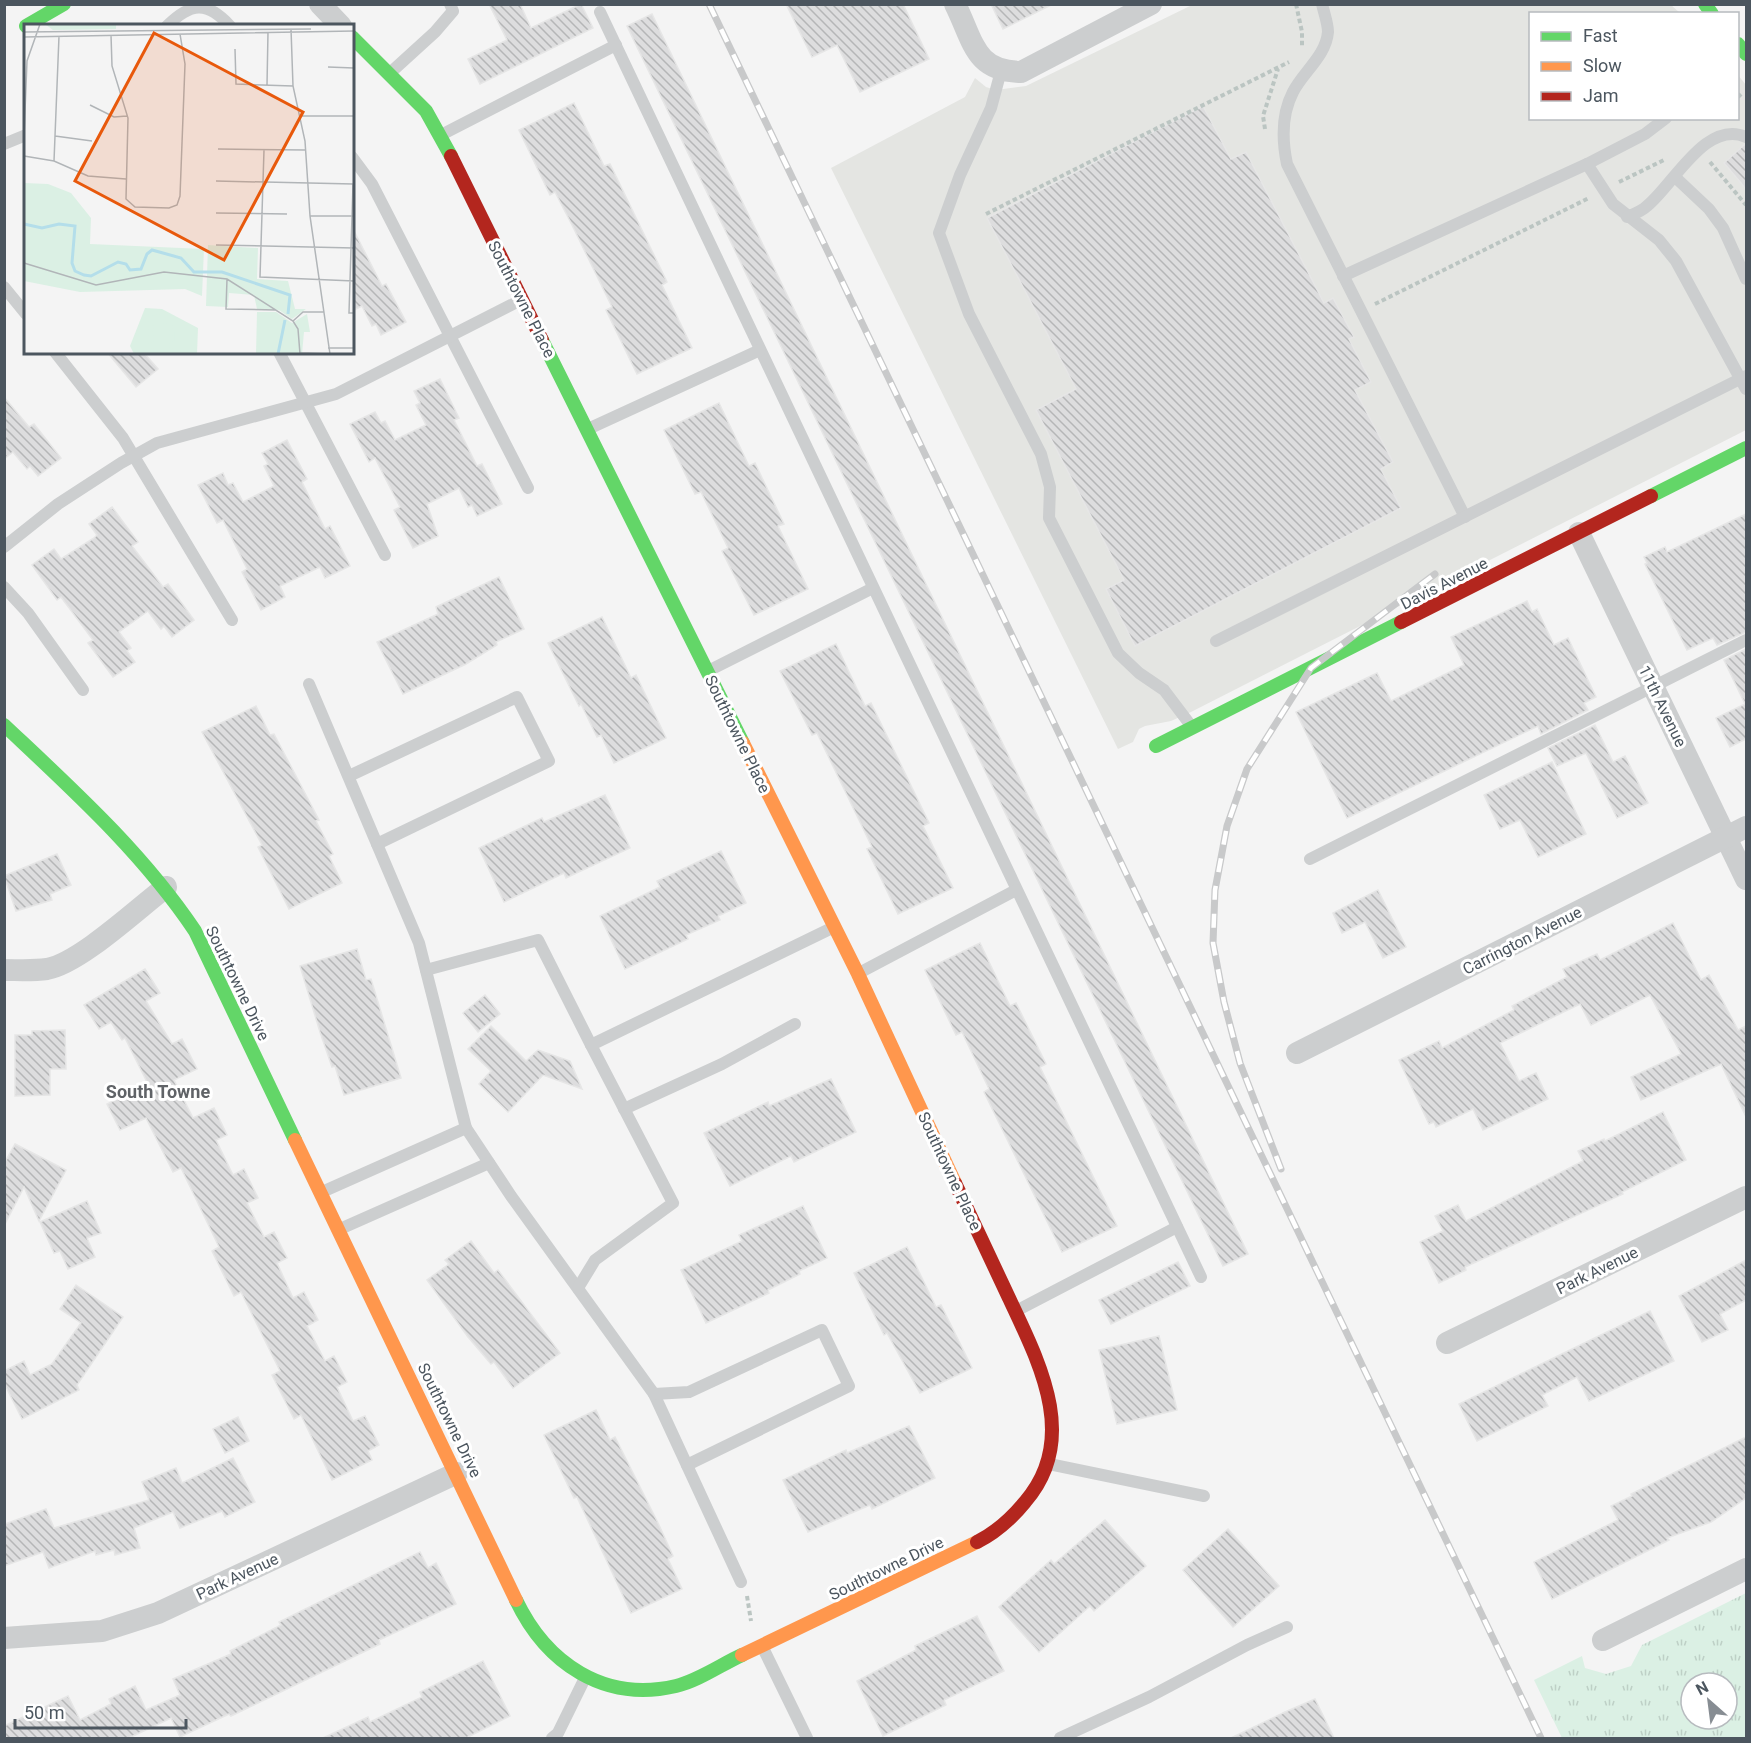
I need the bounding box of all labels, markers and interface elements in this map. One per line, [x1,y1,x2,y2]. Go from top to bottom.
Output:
legend [1529,12,1739,120]
inset map [24,24,354,354]
text: Fast [1583,25,1618,46]
text: Slow [1583,55,1622,76]
text: Jam [1583,85,1619,106]
street label: Southtowne Place [484,238,559,361]
street label: Davis Avenue [1397,553,1491,614]
street label: 11th Avenue [1635,662,1690,750]
street label: Southtowne Place [701,672,774,796]
street label: Carrington Avenue [1460,902,1585,979]
street label: Southtowne Drive [202,923,273,1044]
district label: South Towne [106,1081,210,1102]
street label: Southtowne Place [914,1109,985,1233]
street label: Park Avenue [1553,1243,1641,1298]
street label: Southtowne Drive [414,1360,485,1481]
street label: Southtowne Drive [826,1533,947,1604]
street label: Park Avenue [193,1549,281,1604]
north arrow [1679,1671,1739,1731]
text: N [1693,1677,1712,1699]
scale bar [15,1692,186,1730]
text: 50 m [24,1702,64,1723]

